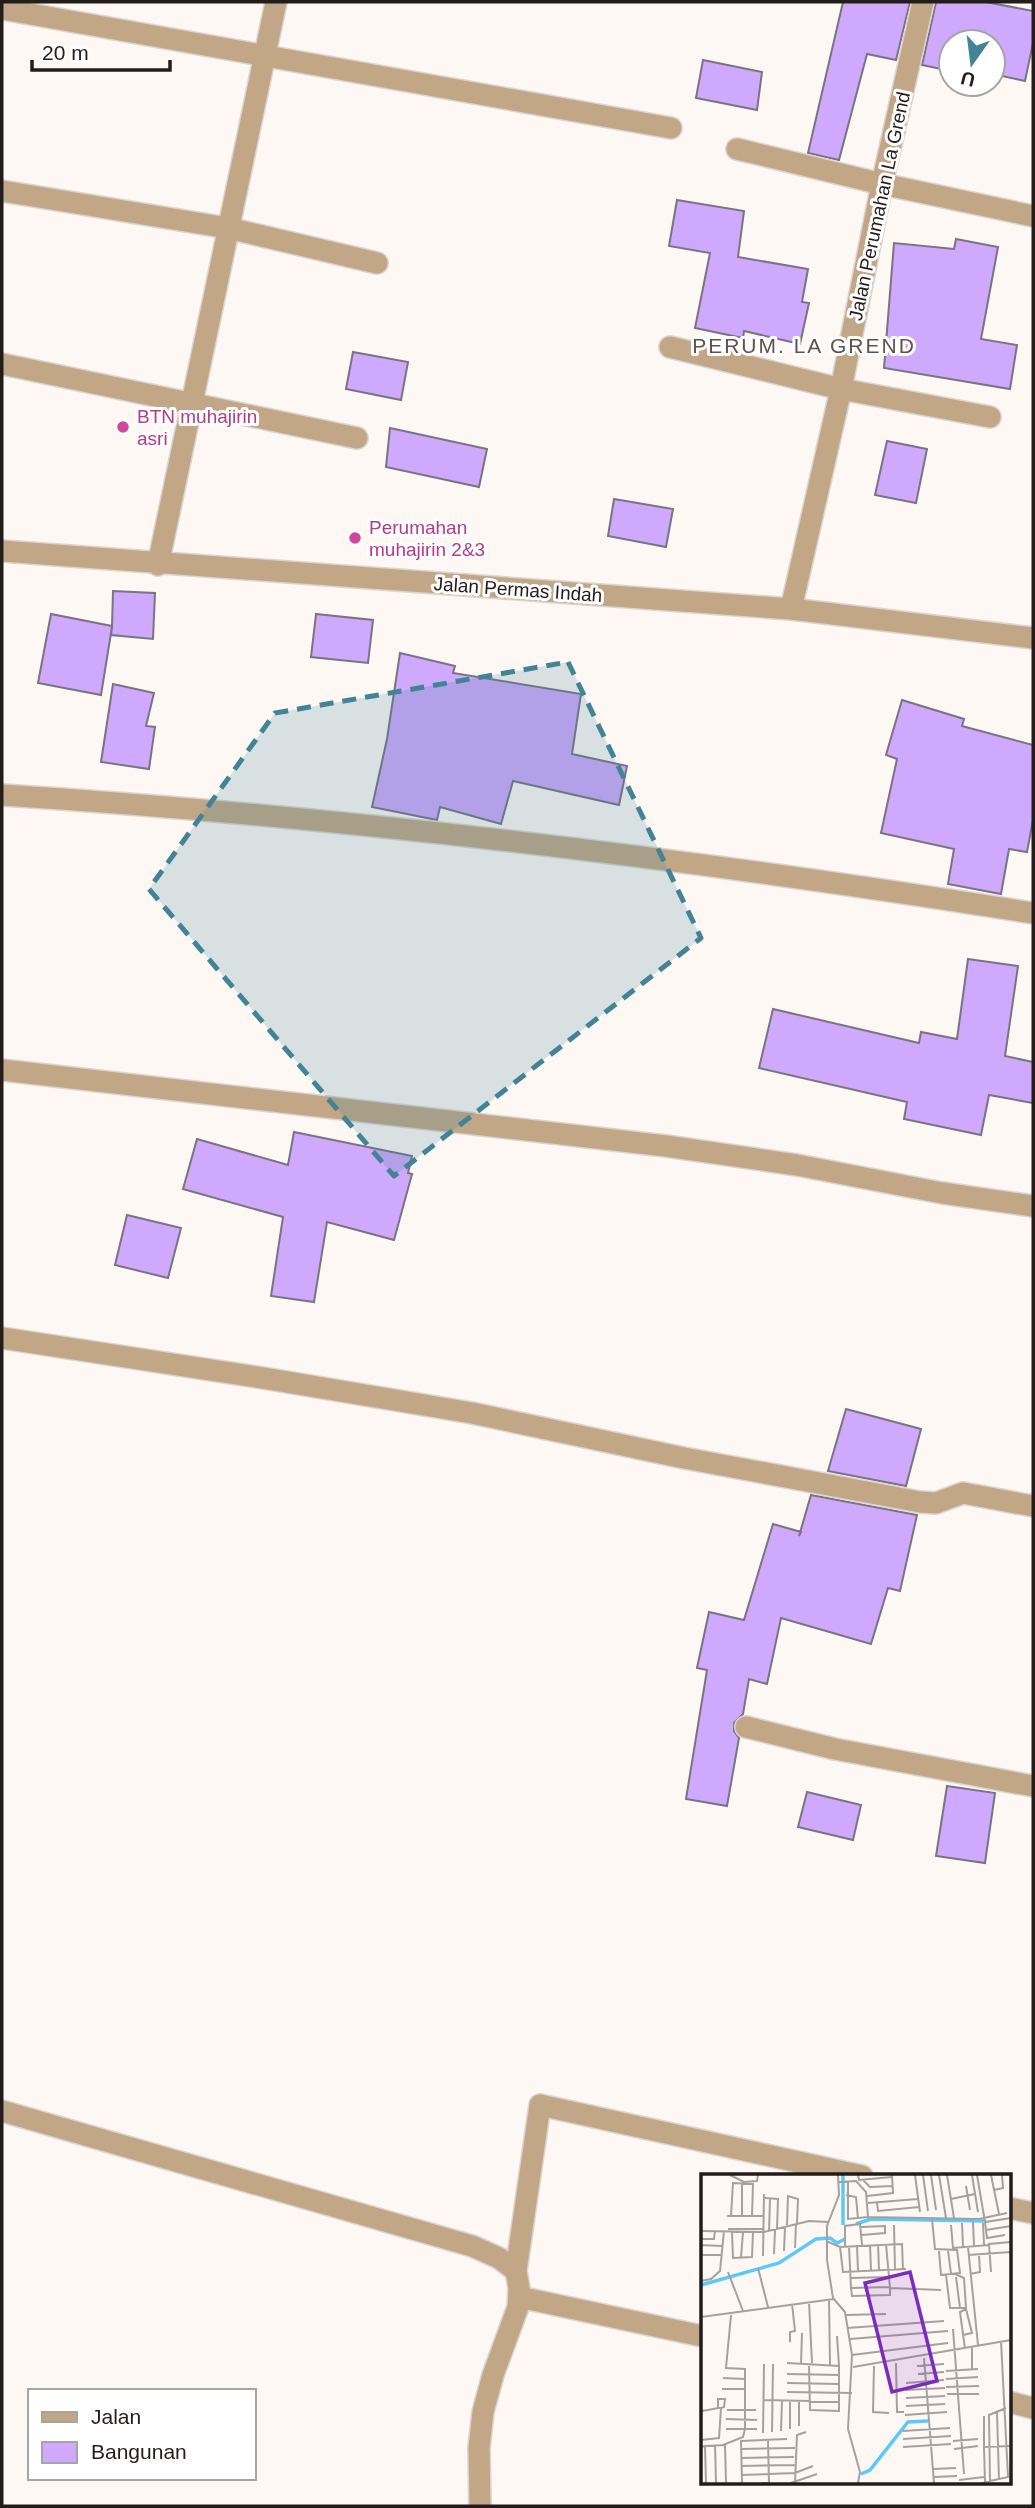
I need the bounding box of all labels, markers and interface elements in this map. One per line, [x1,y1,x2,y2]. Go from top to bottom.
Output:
scale bar [32,28,170,72]
north arrow [937,28,1007,98]
text: 20 m [42,41,89,64]
text: U [959,67,977,91]
street label: Jalan Perumahan La Grend [845,90,914,322]
district label: PERUM. LA GREND [692,334,916,357]
place label: BTN muhajirin asri [137,406,257,449]
marker: BTN muhajirin asri [115,419,131,435]
place label: Perumahan muhajirin 2&3 [369,517,485,560]
marker: Perumahan muhajirin 2&3 [347,530,363,546]
street label: Jalan Permas Indah [433,573,603,606]
inset map [701,2174,1010,2484]
legend [28,2389,256,2480]
text: Jalan [91,2405,141,2428]
text: Bangunan [91,2440,187,2463]

